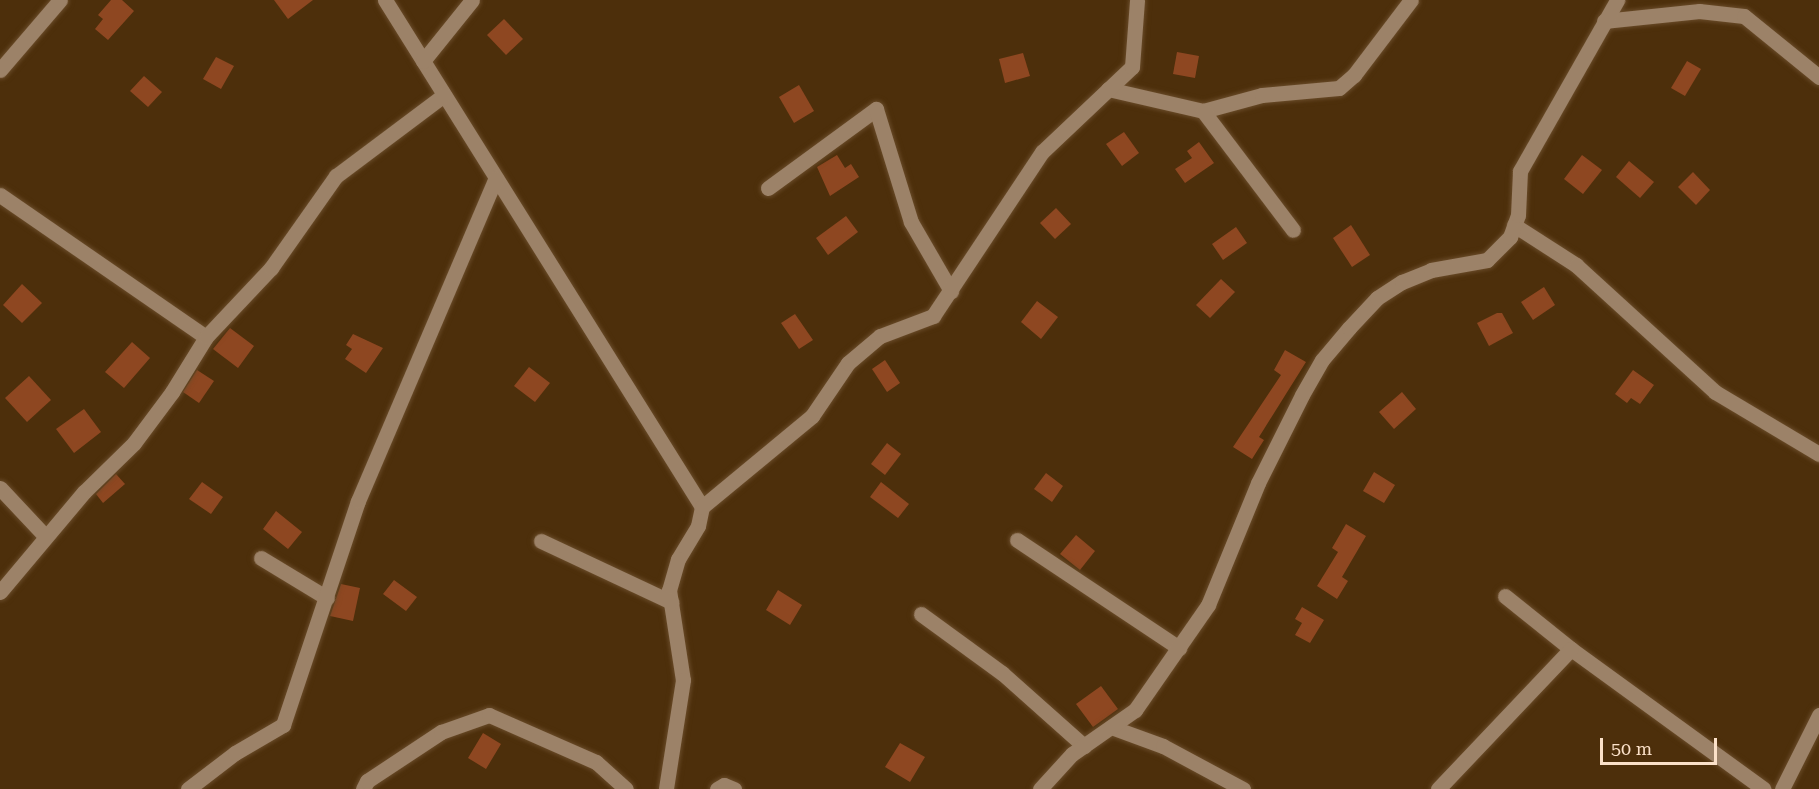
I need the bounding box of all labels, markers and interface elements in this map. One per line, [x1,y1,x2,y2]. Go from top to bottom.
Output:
scale bar [1603,726,1720,764]
text: 50 m [1611,738,1652,759]

